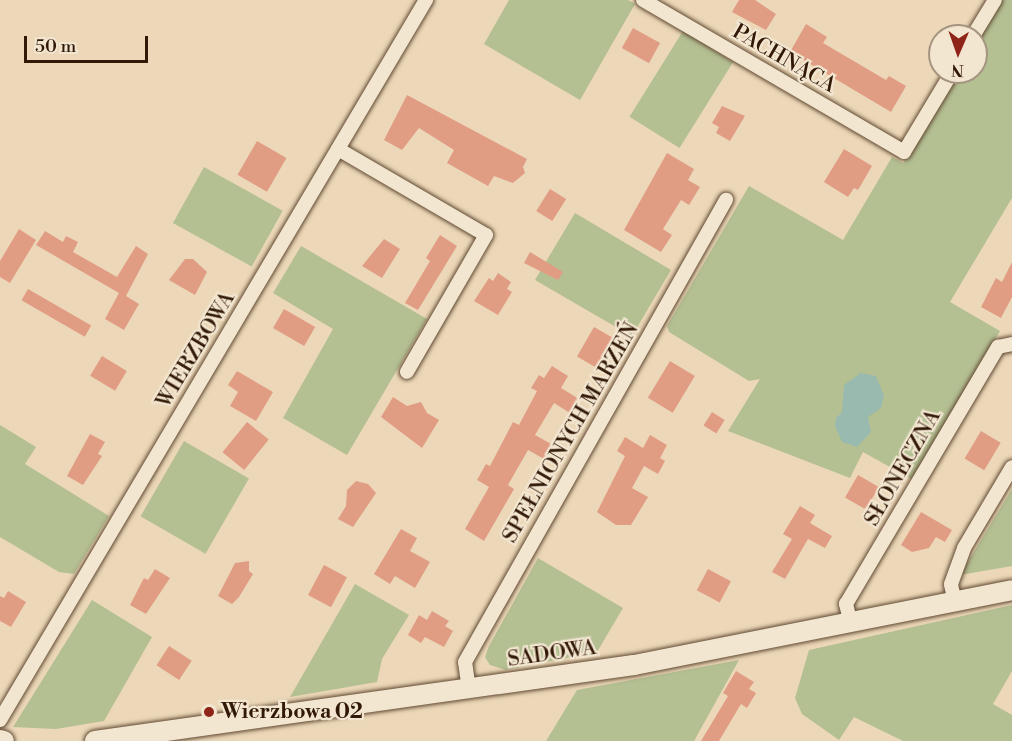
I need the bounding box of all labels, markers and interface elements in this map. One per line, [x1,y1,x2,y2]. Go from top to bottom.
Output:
street label: PACHNĄCA [728,19,840,99]
scale bar [27,24,152,62]
north arrow [928,24,988,84]
text: 50 m [35,35,76,58]
text: N [951,60,964,80]
street label: WIERZBOWA [151,287,241,413]
street label: SPEŁNIONYCH MARZEŃ [498,319,644,547]
street label: SŁONECZNA [860,405,946,531]
street label: SADOWA [506,635,598,673]
place label: Wierzbowa 02 [221,699,363,725]
marker: Wierzbowa 02 [202,705,216,719]

